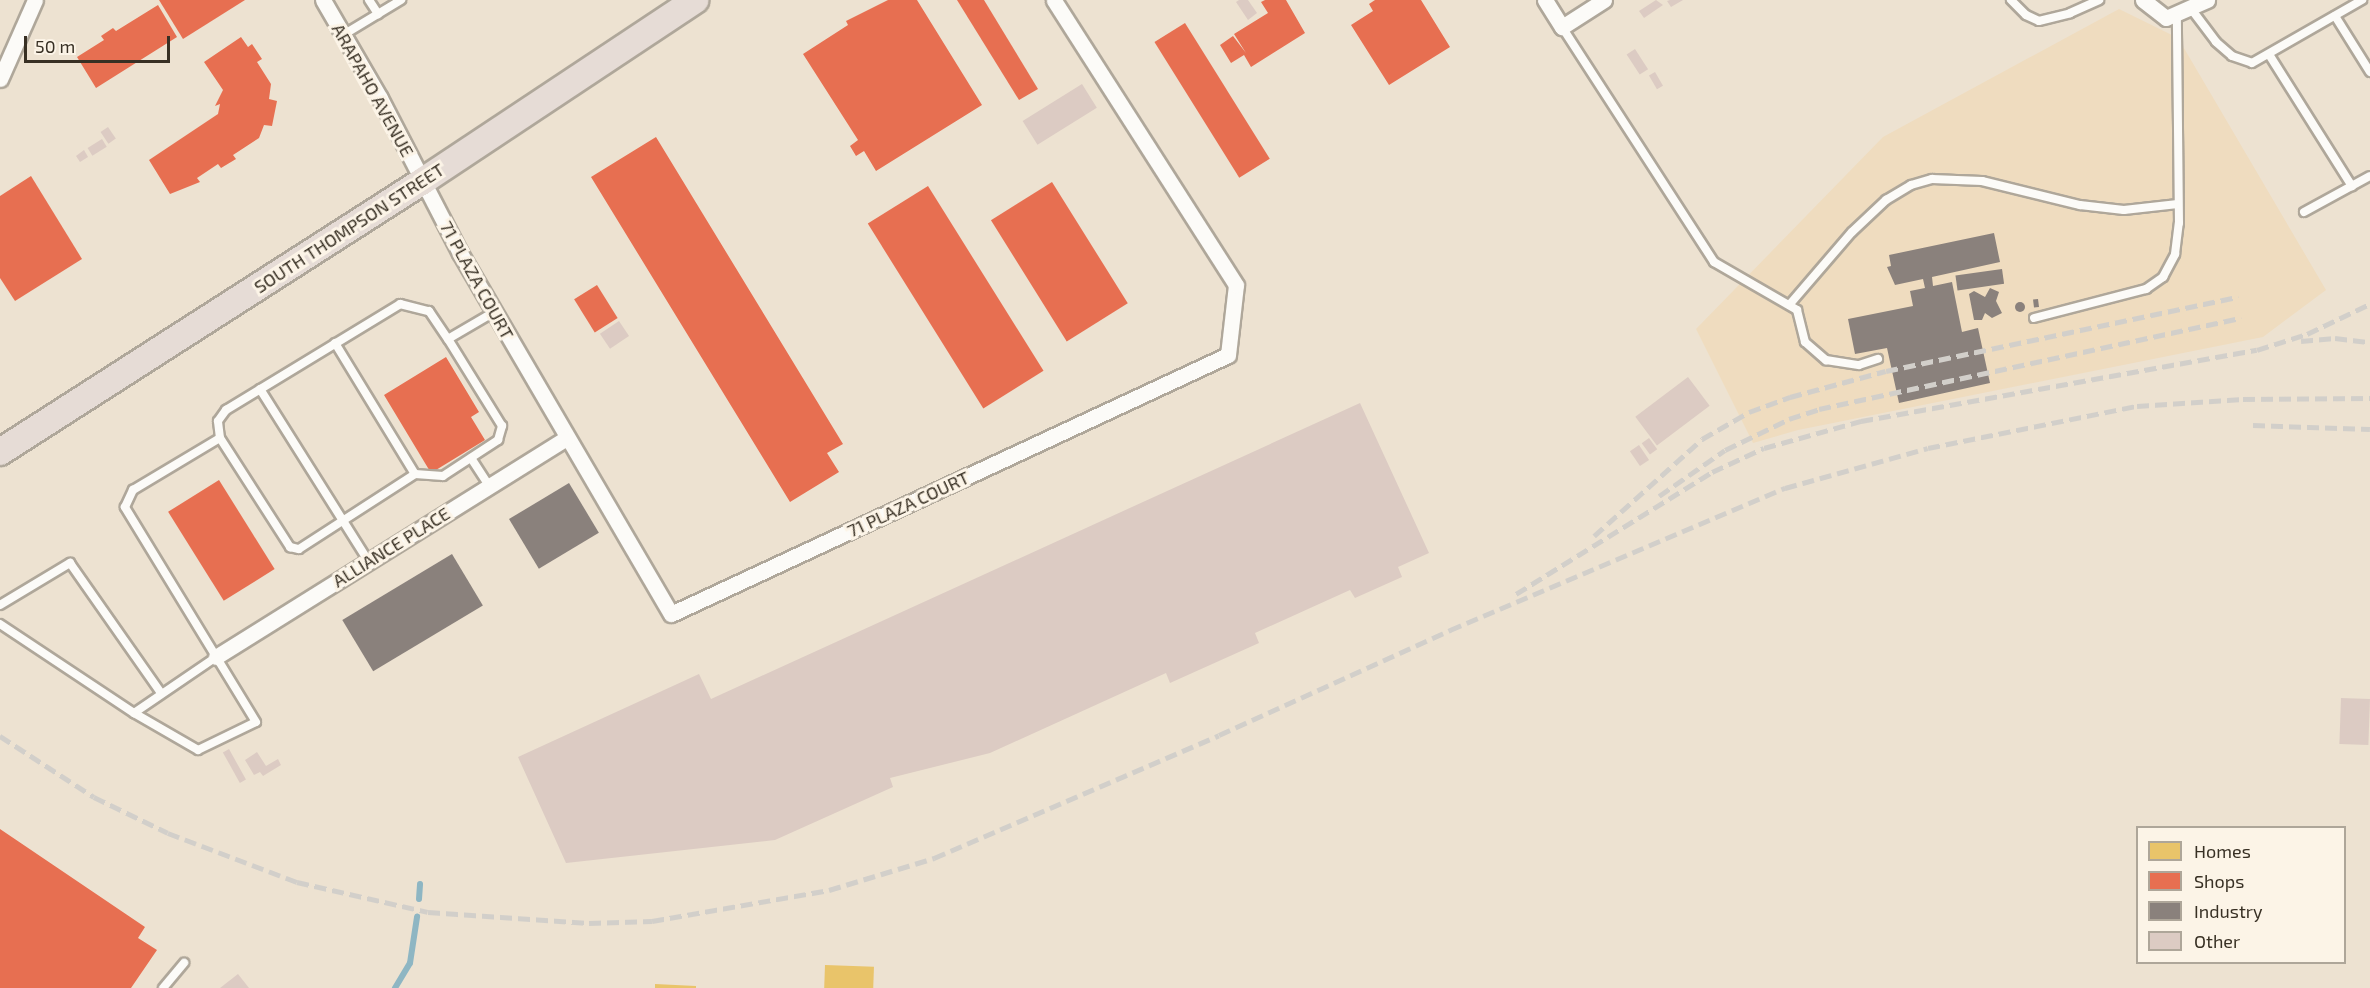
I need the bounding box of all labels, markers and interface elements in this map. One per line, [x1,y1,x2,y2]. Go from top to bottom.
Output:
street label: ARAPAHO AVENUE [327,20,419,160]
scale bar [27,24,172,62]
text: 50 m [35,35,75,57]
street label: SOUTH THOMPSON STREET [250,158,448,298]
street label: 71 PLAZA COURT [435,217,519,343]
street label: 71 PLAZA COURT [843,466,973,542]
street label: ALLIANCE PLACE [328,502,454,592]
legend [2136,826,2346,964]
text: Homes [2194,840,2251,862]
text: Shops [2194,870,2244,892]
text: Industry [2194,900,2263,922]
text: Other [2194,930,2240,952]

